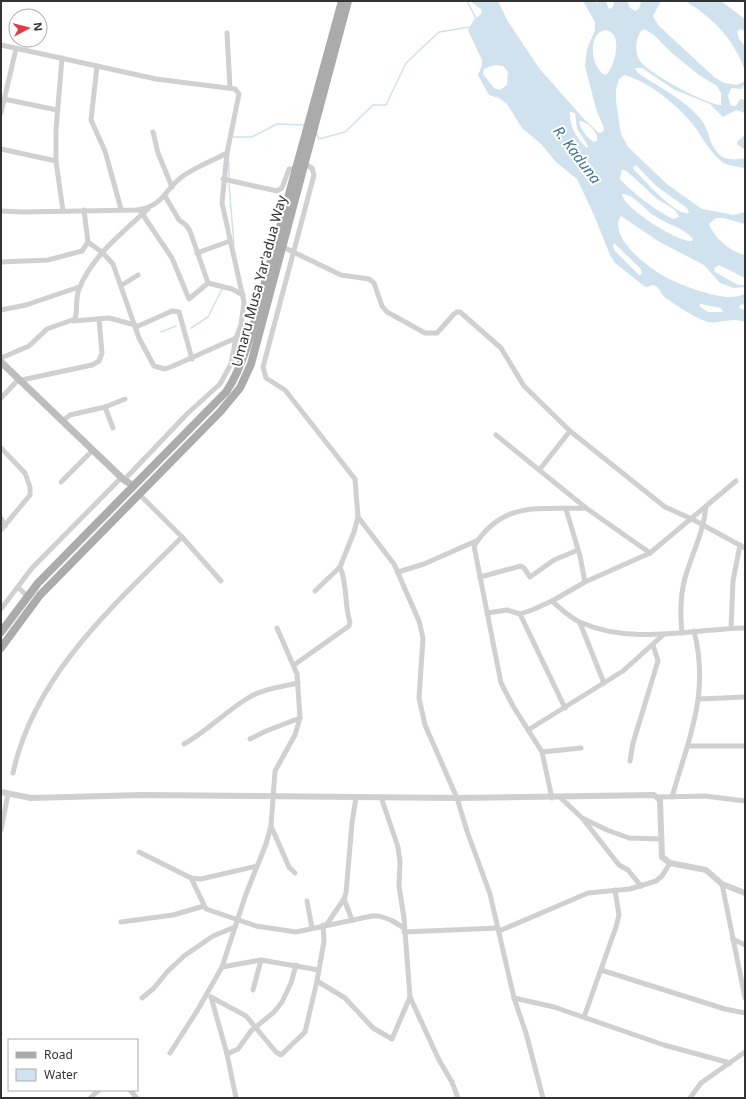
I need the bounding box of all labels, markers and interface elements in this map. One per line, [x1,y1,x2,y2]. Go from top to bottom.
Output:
north arrow [8,8,48,48]
text: N [30,21,46,32]
water label: R. Kaduna [549,121,606,188]
street label: Umaru Musa Yar'adua Way [226,192,291,369]
legend [8,1039,138,1091]
text: Road [44,1046,73,1063]
text: Water [44,1066,78,1083]

